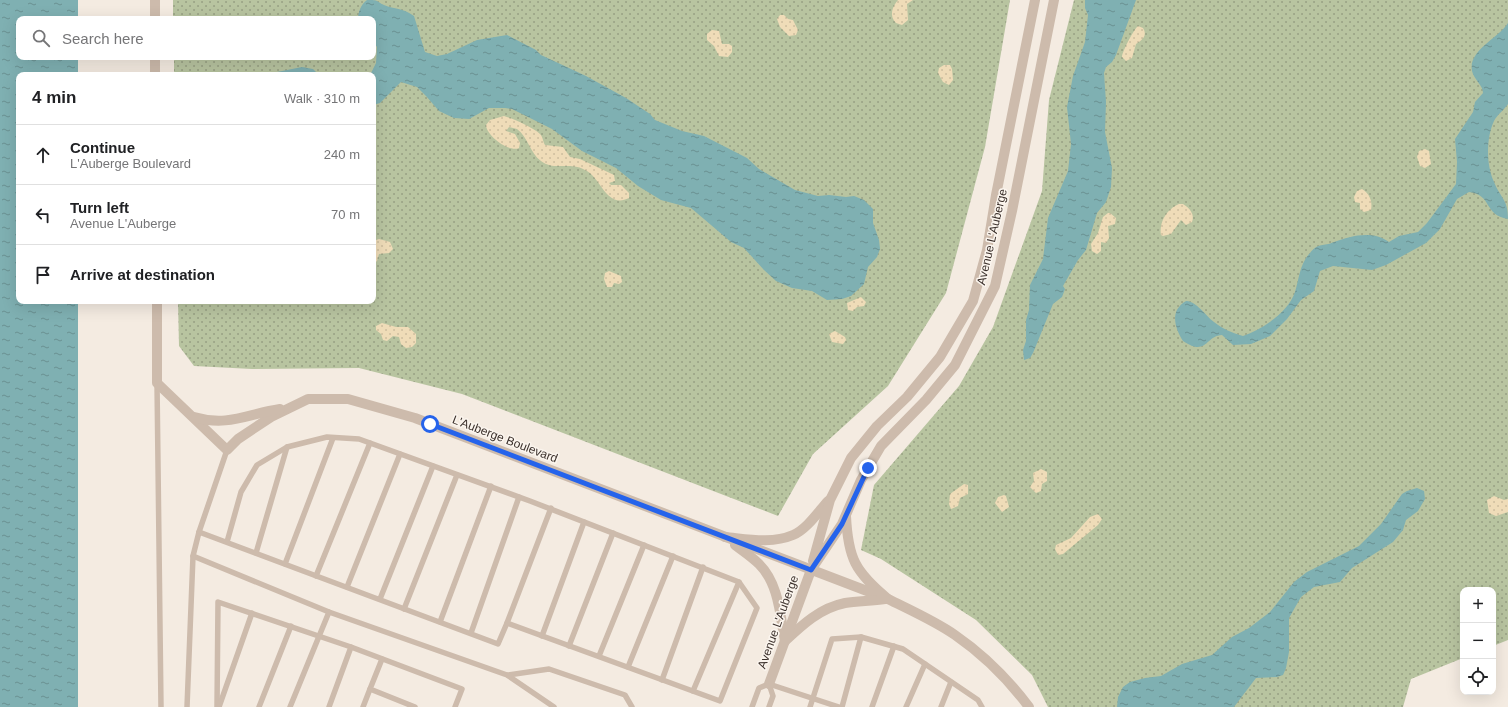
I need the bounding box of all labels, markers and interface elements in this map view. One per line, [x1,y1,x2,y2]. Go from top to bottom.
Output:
search box [16,16,376,60]
icon: search [30,27,52,49]
text: Search here [62,30,144,47]
text: 4 min [32,88,76,107]
text: Walk · 310 m [284,91,360,106]
text: Continue [70,139,135,156]
icon: ahead [32,144,54,166]
text: 240 m [324,147,360,162]
text: L'Auberge Boulevard [70,156,191,171]
street label: Avenue L'Auberge [974,187,1010,286]
text: Turn left [70,199,129,216]
icon: left [32,204,54,226]
text: 70 m [331,207,360,222]
text: Avenue L'Auberge [70,216,176,231]
icon: arrive [32,264,54,286]
text: Arrive at destination [70,266,215,283]
street label: L'Auberge Boulevard [450,412,560,466]
route start [421,415,439,433]
route end [859,459,877,477]
street label: Avenue L'Auberge [755,573,801,671]
map controls [1460,587,1496,695]
button: + [1460,587,1496,623]
button: − [1460,623,1496,659]
button: locate [1460,659,1496,695]

